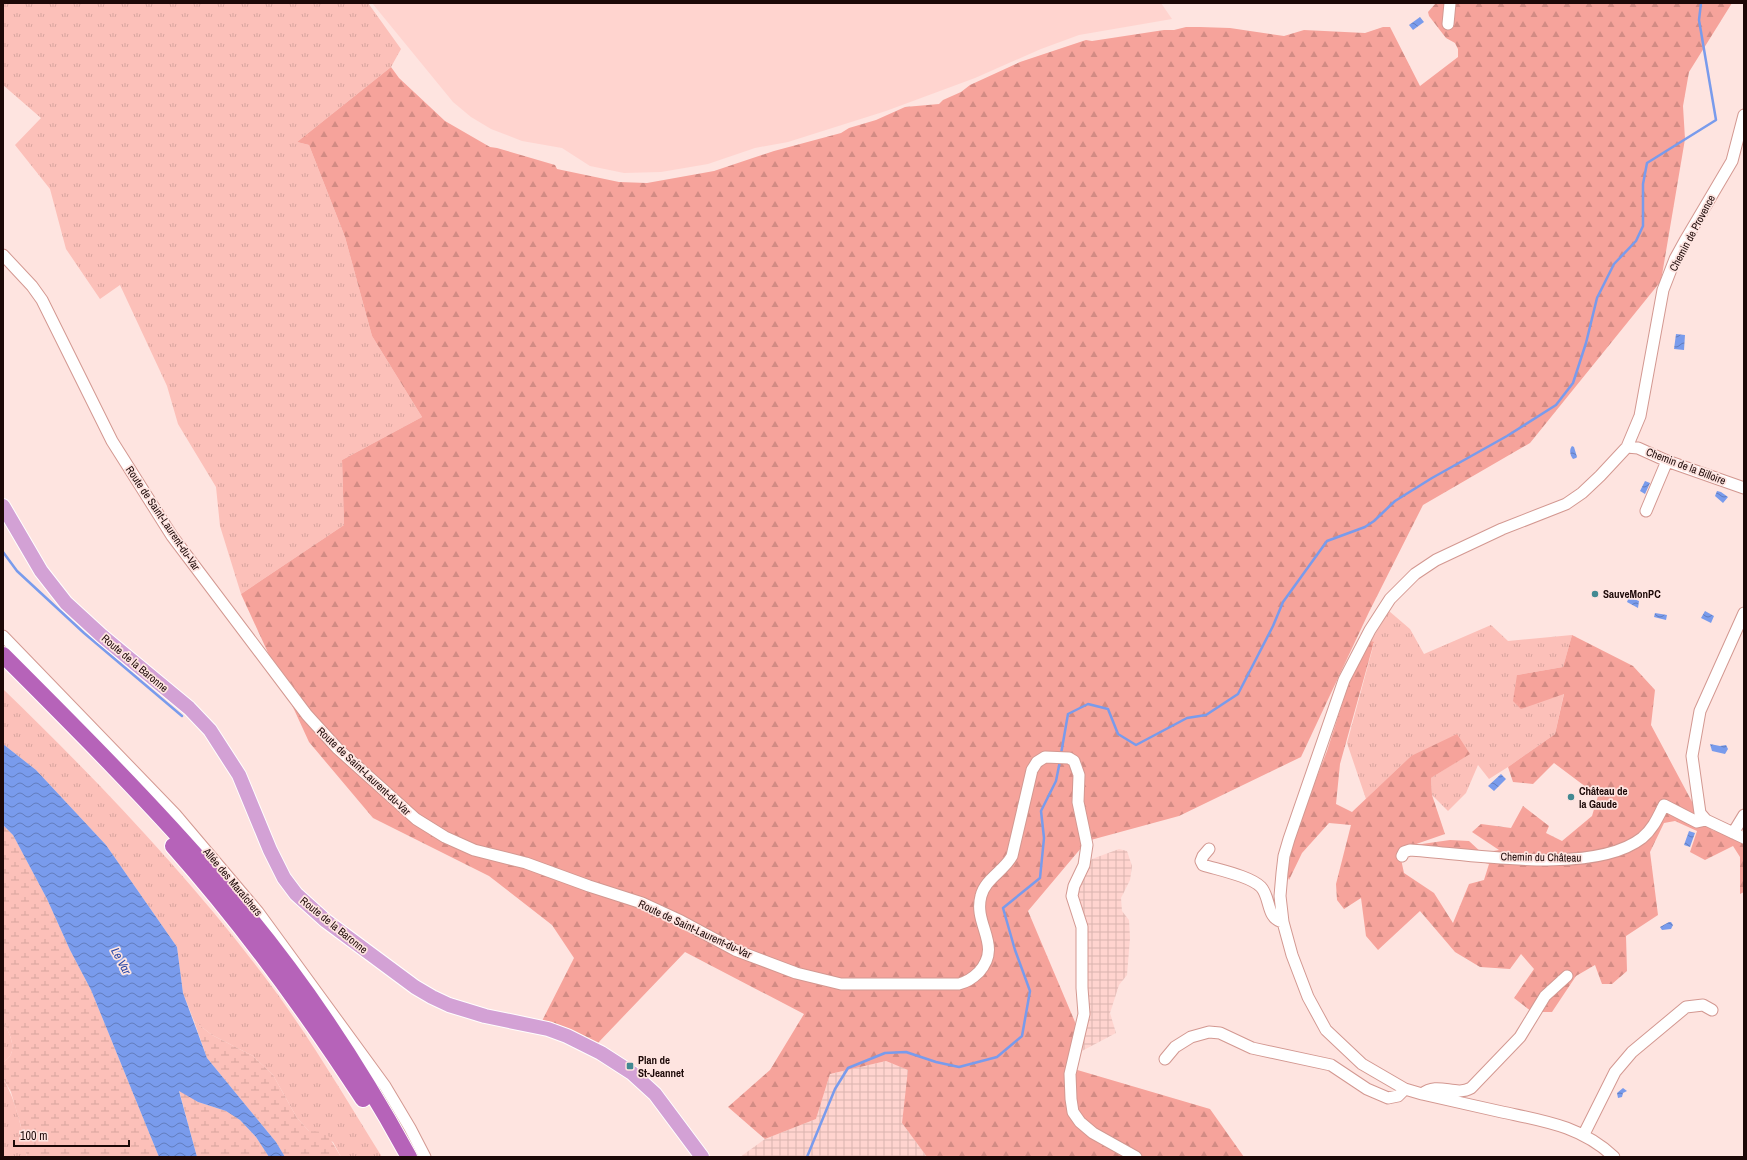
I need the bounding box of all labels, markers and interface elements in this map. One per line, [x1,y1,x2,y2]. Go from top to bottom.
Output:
street label: Chemin de Provence [1666,192,1718,274]
street label: Chemin de la Billoire [1644,444,1728,488]
street label: Route de Saint-Laurent-du-Var [123,463,203,573]
place label: SauveMonPC [1603,587,1661,601]
marker: SauveMonPC [1590,589,1600,599]
street label: Route de la Baronne [99,631,171,695]
street label: Route de Saint-Laurent-du-Var [314,724,414,818]
place label: Château de la Gaude [1579,784,1628,811]
marker: Château de la Gaude [1566,792,1576,802]
street label: Allée des Maraîchers [200,844,266,919]
street label: Chemin du Château [1501,849,1581,865]
street label: Route de la Baronne [297,894,371,956]
street label: Route de Saint-Laurent-du-Var [636,897,754,961]
water label: Le Var [107,945,135,978]
place label: Plan de St-Jeannet [638,1053,684,1080]
marker: Plan de St-Jeannet [625,1061,635,1071]
scale bar [14,1122,129,1148]
text: 100 m [20,1128,47,1144]

